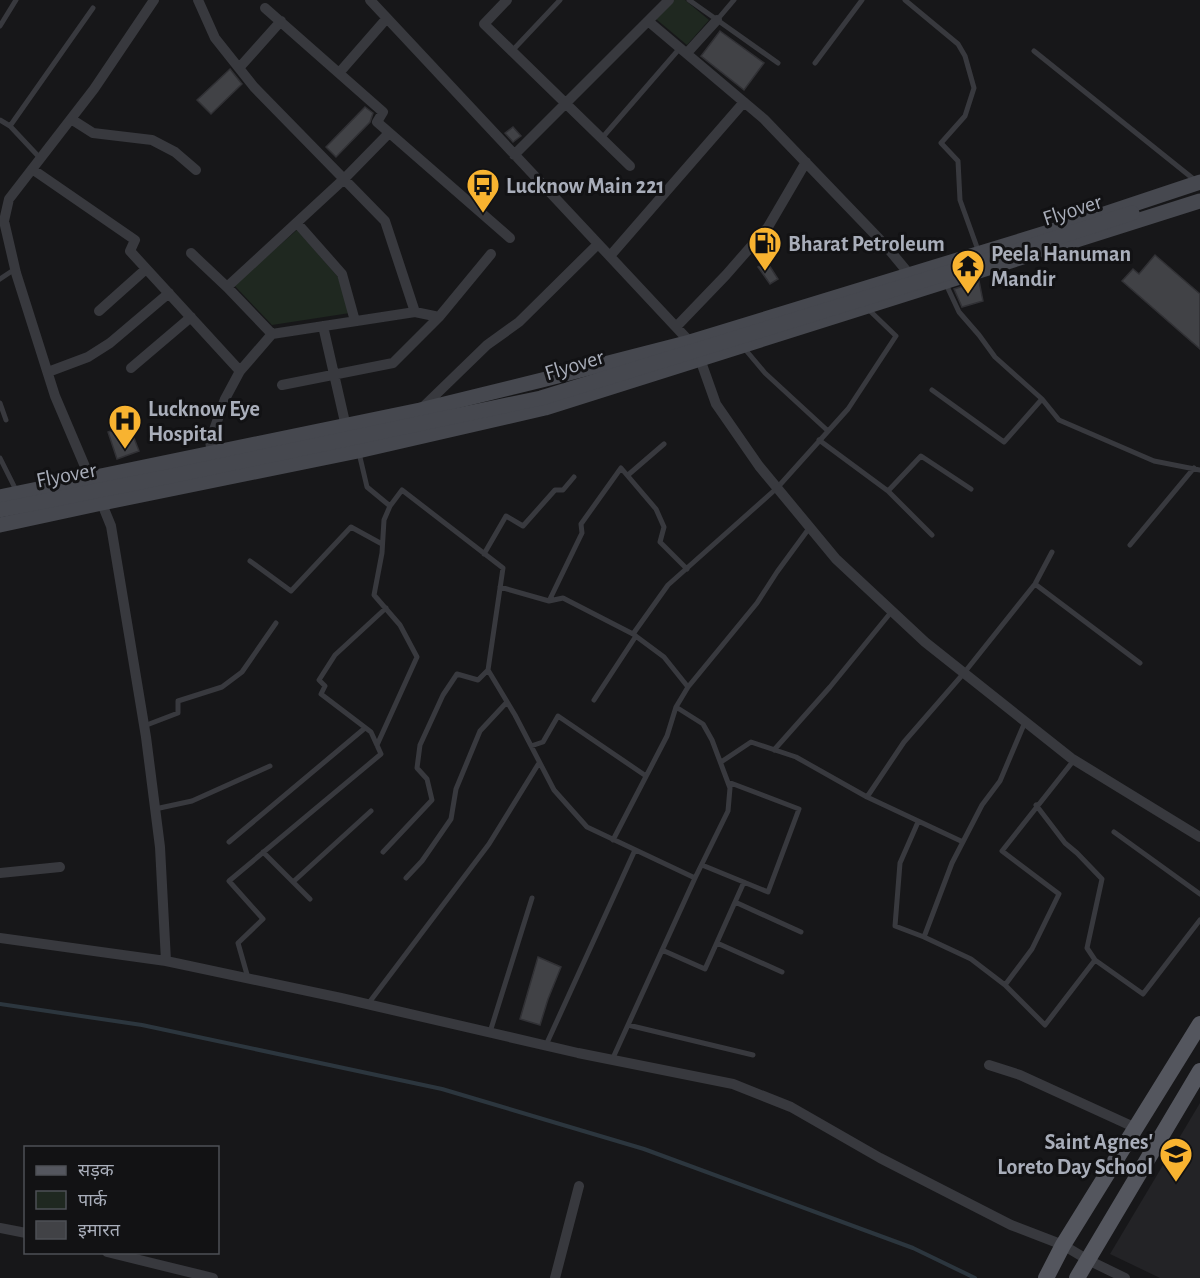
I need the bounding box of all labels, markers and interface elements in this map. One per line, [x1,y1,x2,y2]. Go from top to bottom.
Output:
bus stop icon: Lucknow Main 221 [465,167,501,214]
place label: Lucknow Main 221 [506,175,664,197]
street label: Flyover [1040,190,1105,230]
fuel station icon: Bharat Petroleum [747,225,783,272]
place label: Bharat Petroleum [788,233,945,255]
place label: Peela Hanuman Mandir [991,243,1131,290]
temple icon: Peela Hanuman Mandir [950,248,986,295]
street label: Flyover [542,346,607,384]
place label: Lucknow Eye Hospital [148,398,260,445]
hospital icon: Lucknow Eye Hospital [107,403,143,450]
street label: Flyover [34,458,98,492]
place label: Saint Agnes' Loreto Day School [997,1131,1153,1179]
school or university icon: Saint Agnes' Loreto Day School [1158,1136,1194,1183]
legend [24,1146,219,1254]
text: सड़क [78,1162,115,1180]
text: पार्क [78,1189,108,1210]
text: इमारत [78,1222,121,1240]

